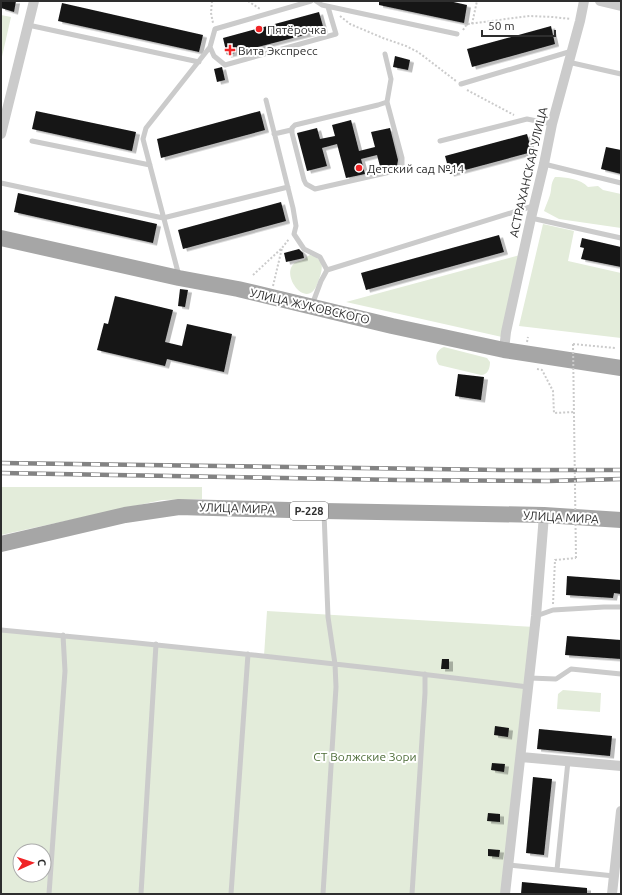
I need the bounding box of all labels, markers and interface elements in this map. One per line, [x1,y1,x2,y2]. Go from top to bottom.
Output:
scale bar [482,12,555,38]
text: 50 m [488,19,515,32]
place label: Пятёрочка [267,23,326,36]
marker: Пятёрочка [254,24,264,34]
place label: Вита Экспресс [238,44,318,57]
marker: Вита Экспресс [225,45,235,55]
street label: АСТРАХАНСКАЯ УЛИЦА [507,105,549,238]
place label: Детский сад №14 [367,162,465,175]
marker: Детский сад №14 [354,163,364,173]
street label: УЛИЦА ЖУКОВСКОГО [249,286,371,326]
street label: УЛИЦА МИРА [199,500,275,516]
road number: Р-228 [290,502,328,520]
street label: УЛИЦА МИРА [523,509,599,525]
park label: СТ Волжские Зори [313,750,417,763]
north arrow [12,843,52,883]
text: С [36,859,48,866]

